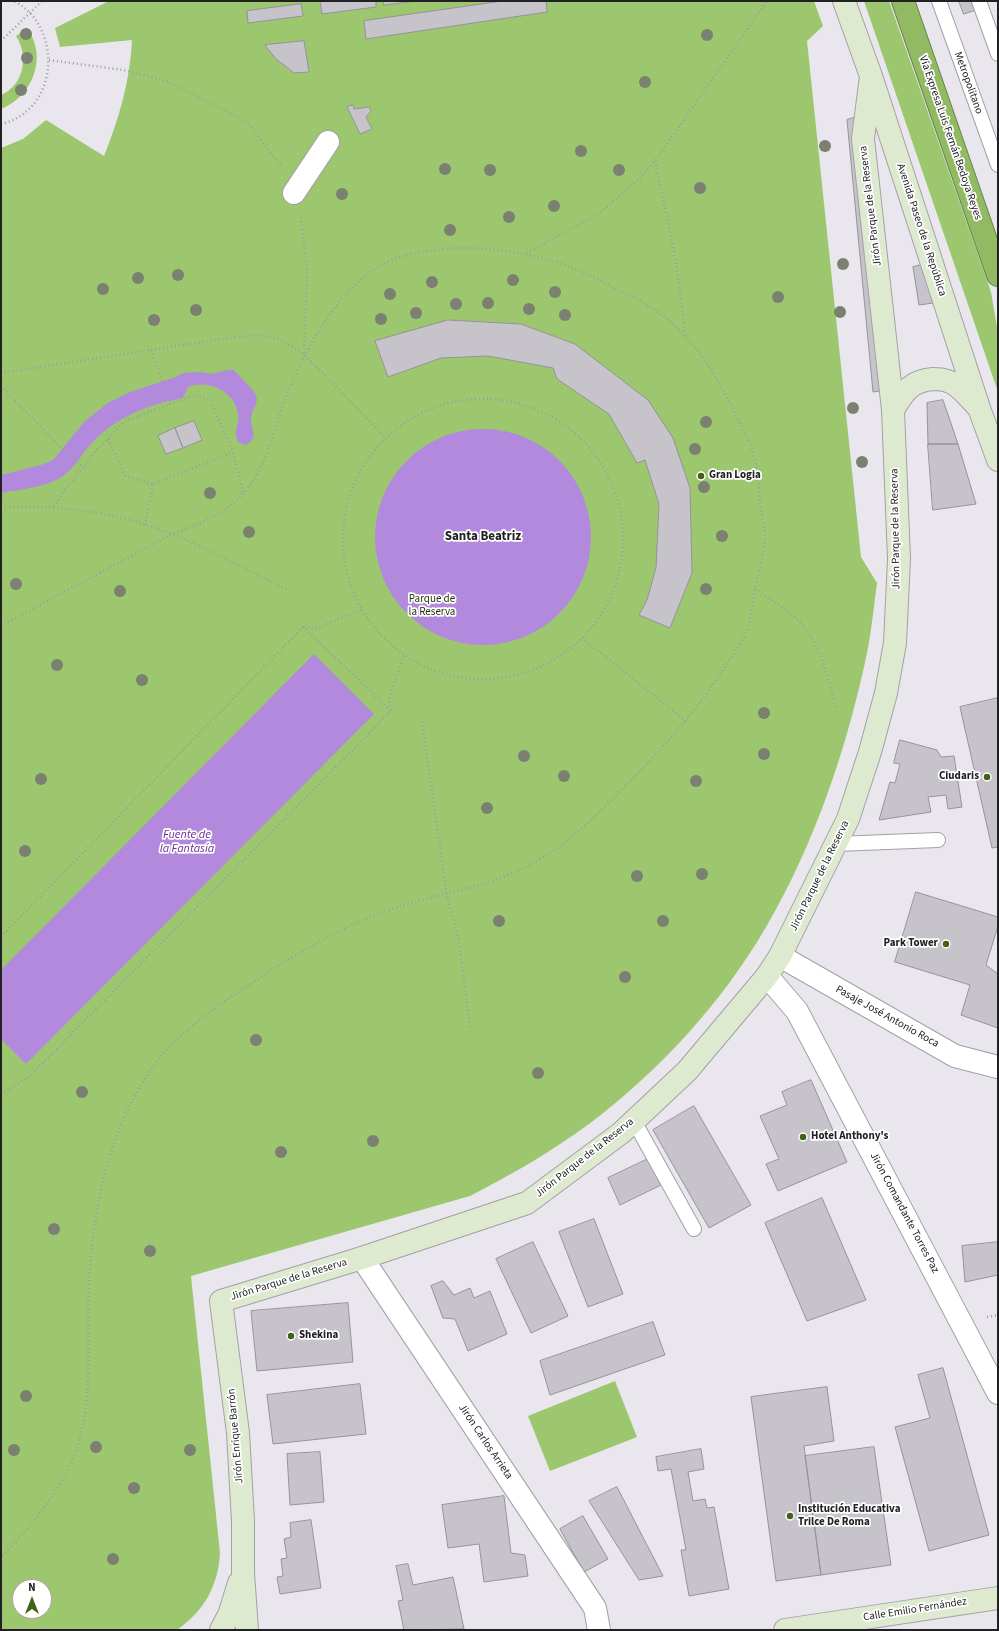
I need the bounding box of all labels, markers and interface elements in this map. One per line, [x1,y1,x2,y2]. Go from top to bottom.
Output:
street label: Metropolitano [951,50,985,116]
street label: Vía Expresa Luis Fernán Bedoya Reyes [916,54,984,222]
street label: Jirón Parque de la Reserva [857,145,885,267]
street label: Avenida Paseo de la República [893,162,949,298]
street label: Jirón Parque de la Reserva [888,468,904,590]
place label: Gran Logia [709,469,761,483]
marker: Gran Logia [696,471,706,481]
district label: Santa Beatriz [445,529,521,545]
park label: Parque de la Reserva [409,593,455,619]
place label: Ciudaris [939,770,979,784]
marker: Ciudaris [982,772,992,782]
street label: Jirón Parque de la Reserva [788,819,852,933]
water label: Fuente de la Fantasía [160,828,214,856]
place label: Park Tower [884,937,938,951]
marker: Park Tower [941,939,951,949]
street label: Pasaje José Antonio Roca [833,983,941,1051]
street label: Jirón Parque de la Reserva [533,1116,637,1200]
place label: Hotel Anthony's [811,1130,888,1144]
marker: Hotel Anthony's [798,1132,808,1142]
street label: Jirón Comandante Torres Paz [867,1150,941,1276]
street label: Jirón Parque de la Reserva [229,1256,349,1304]
place label: Shekina [299,1329,338,1343]
marker: Shekina [286,1331,296,1341]
street label: Jirón Enrique Barrón [225,1388,247,1484]
street label: Jirón Carlos Arrieta [455,1402,515,1482]
place label: Institución Educativa Trilce De Roma [798,1503,900,1529]
marker: Institución Educativa Trilce De Roma [785,1511,795,1521]
north arrow [12,1579,52,1619]
text: N [28,1580,36,1595]
street label: Calle Emilio Fernández [862,1595,968,1625]

